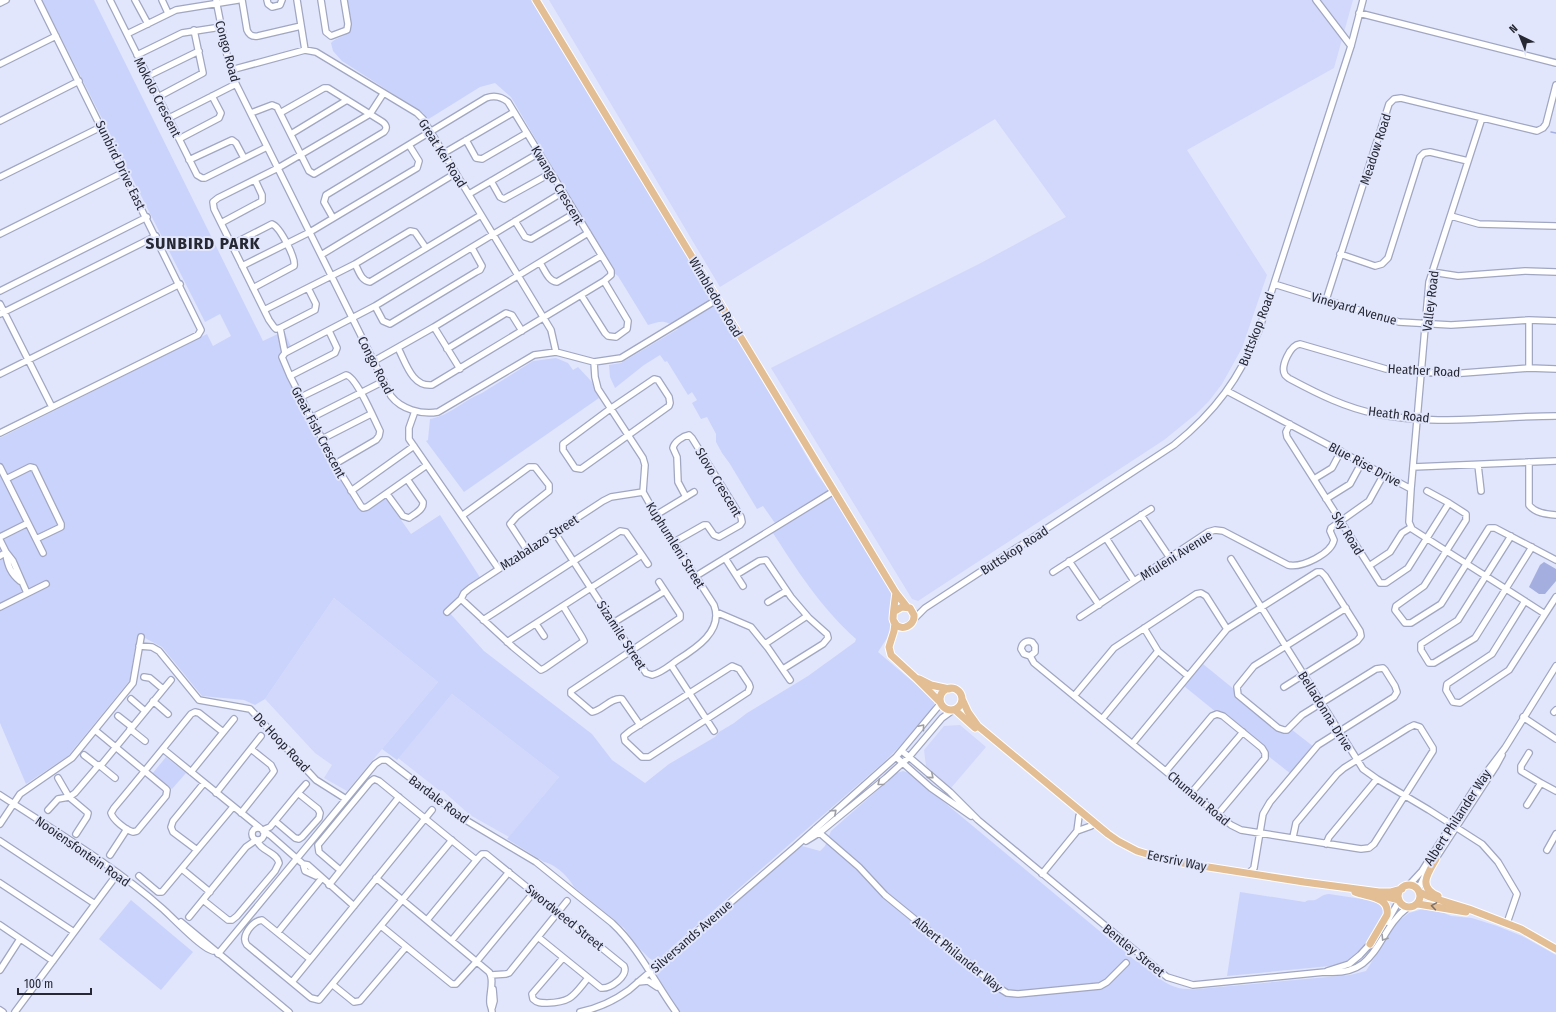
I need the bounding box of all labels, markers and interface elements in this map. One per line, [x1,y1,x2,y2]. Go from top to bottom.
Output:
north arrow [1500,16,1540,56]
street label: Congo Road [212,19,243,83]
text: N [1507,22,1520,36]
street label: Mokolo Crescent [131,55,184,140]
street label: Meadow Road [1357,112,1394,187]
street label: Great Kei Road [416,116,470,190]
street label: Sunbird Drive East [93,118,149,213]
street label: Kwango Crescent [528,143,587,228]
district label: SUNBIRD PARK [145,233,261,254]
street label: Wimbledon Road [686,255,745,340]
street label: Valley Road [1419,270,1442,332]
street label: Vineyard Avenue [1309,289,1398,328]
street label: Buttskop Road [1236,290,1277,368]
street label: Congo Road [355,334,396,397]
street label: Heather Road [1387,361,1461,380]
street label: Great Fish Crescent [288,384,349,481]
street label: Heath Road [1367,403,1430,426]
street label: Blue Rise Drive [1326,439,1403,490]
street label: Slovo Crescent [692,445,745,520]
street label: Kuphumleni Street [643,499,709,592]
street label: Sky Road [1328,509,1367,558]
street label: Mzabalazo Street [497,511,582,573]
street label: Buttskop Road [978,523,1051,578]
street label: Mfuleni Avenue [1137,527,1215,584]
street label: Sizamile Street [594,598,650,673]
street label: Belladonna Drive [1295,669,1356,754]
street label: De Hoop Road [250,710,313,775]
one-way arrow [917,725,924,732]
street label: Albert Philander Way [1421,766,1494,868]
street label: Chumani Road [1165,768,1233,829]
street label: Bardale Road [406,772,471,827]
one-way arrow [927,772,934,779]
one-way arrow [877,779,885,786]
one-way arrow [829,809,837,816]
street label: Nooiensfontein Road [33,813,133,890]
street label: Eersriv Way [1146,847,1208,874]
street label: Swordweed Street [523,881,607,954]
street label: Silversands Avenue [648,897,735,976]
one-way arrow [1431,902,1437,911]
street label: Albert Philander Way [910,914,1006,995]
street label: Bentley Street [1100,921,1168,980]
one-way arrow [1381,934,1389,941]
scale bar [18,970,91,996]
text: 100 m [24,977,53,991]

